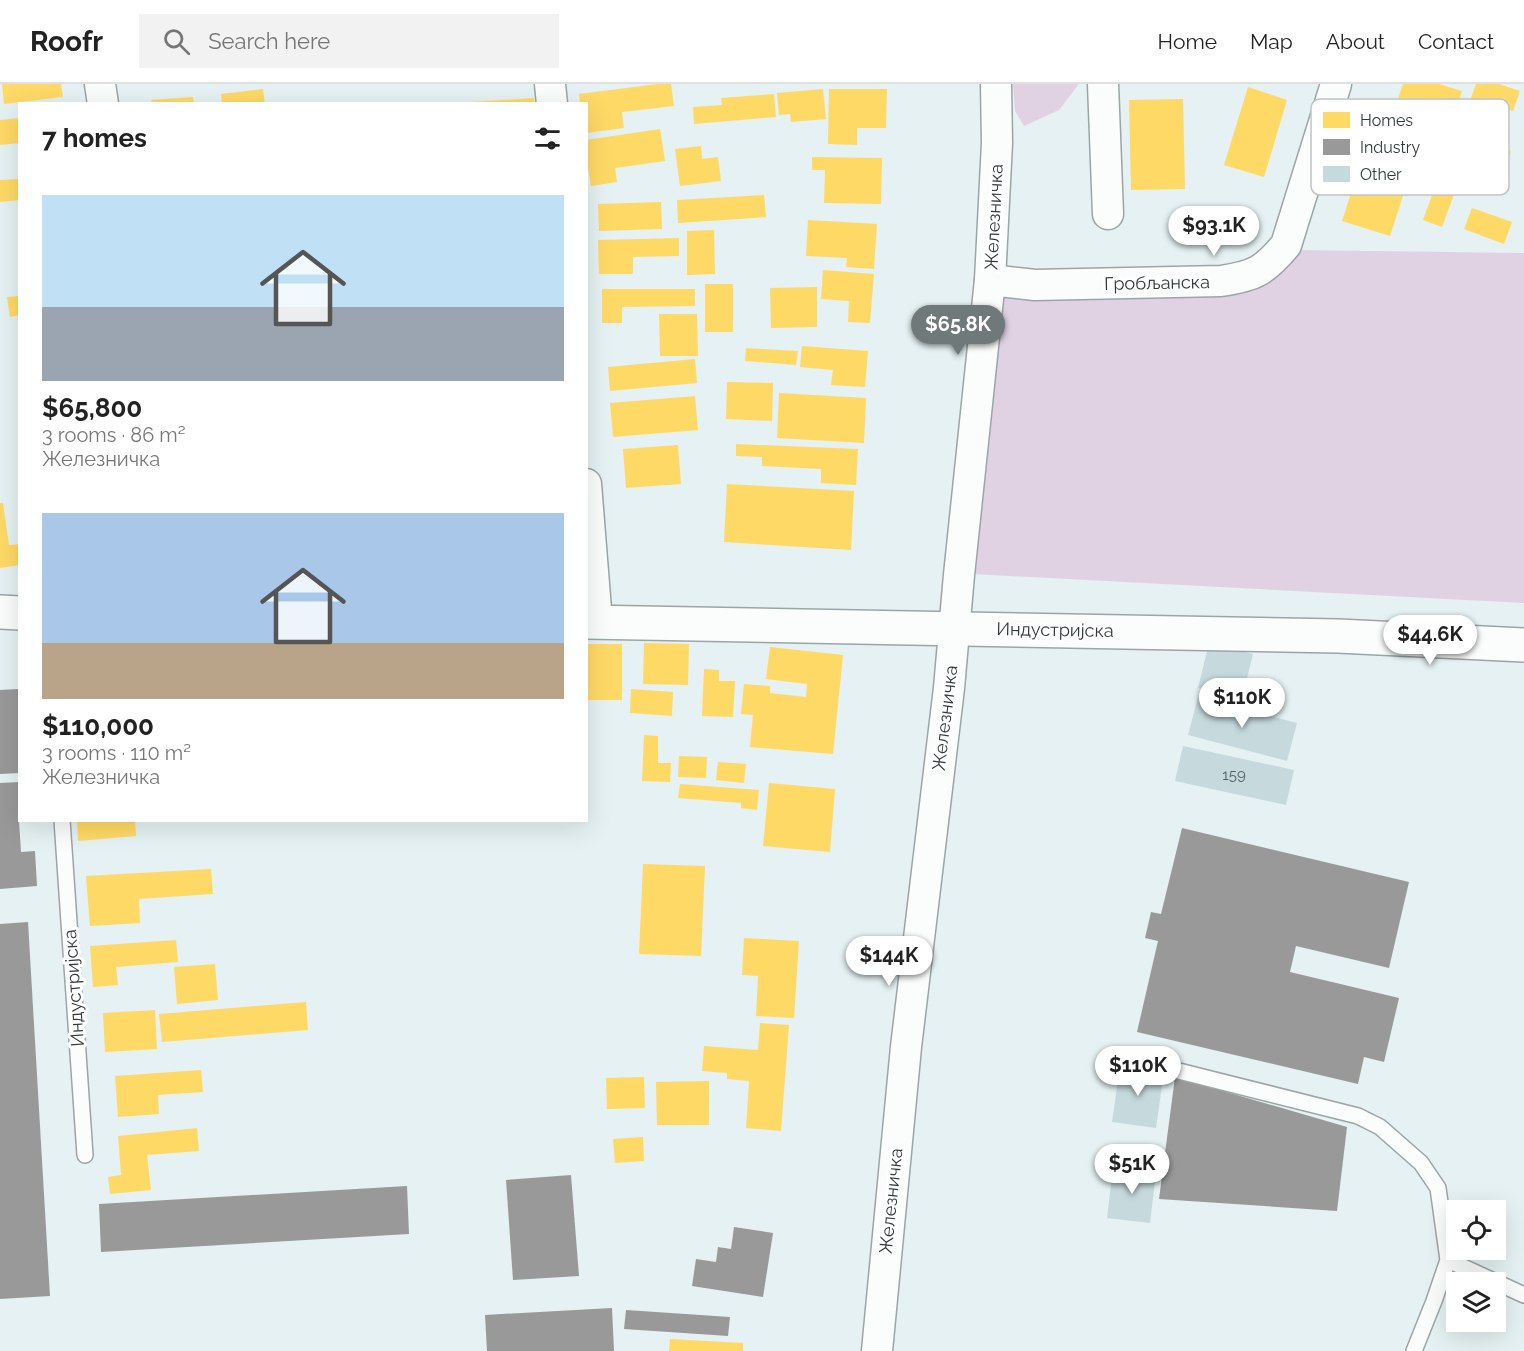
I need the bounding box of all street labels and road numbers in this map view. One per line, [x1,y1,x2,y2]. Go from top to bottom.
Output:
street label: Железничка [980,163,1007,271]
street label: Гробљанска [1104,271,1210,294]
street label: Индустријска [996,618,1114,641]
street label: Железничка [928,664,961,772]
street label: Индустријска [59,929,88,1047]
street label: Железничка [874,1147,907,1255]

